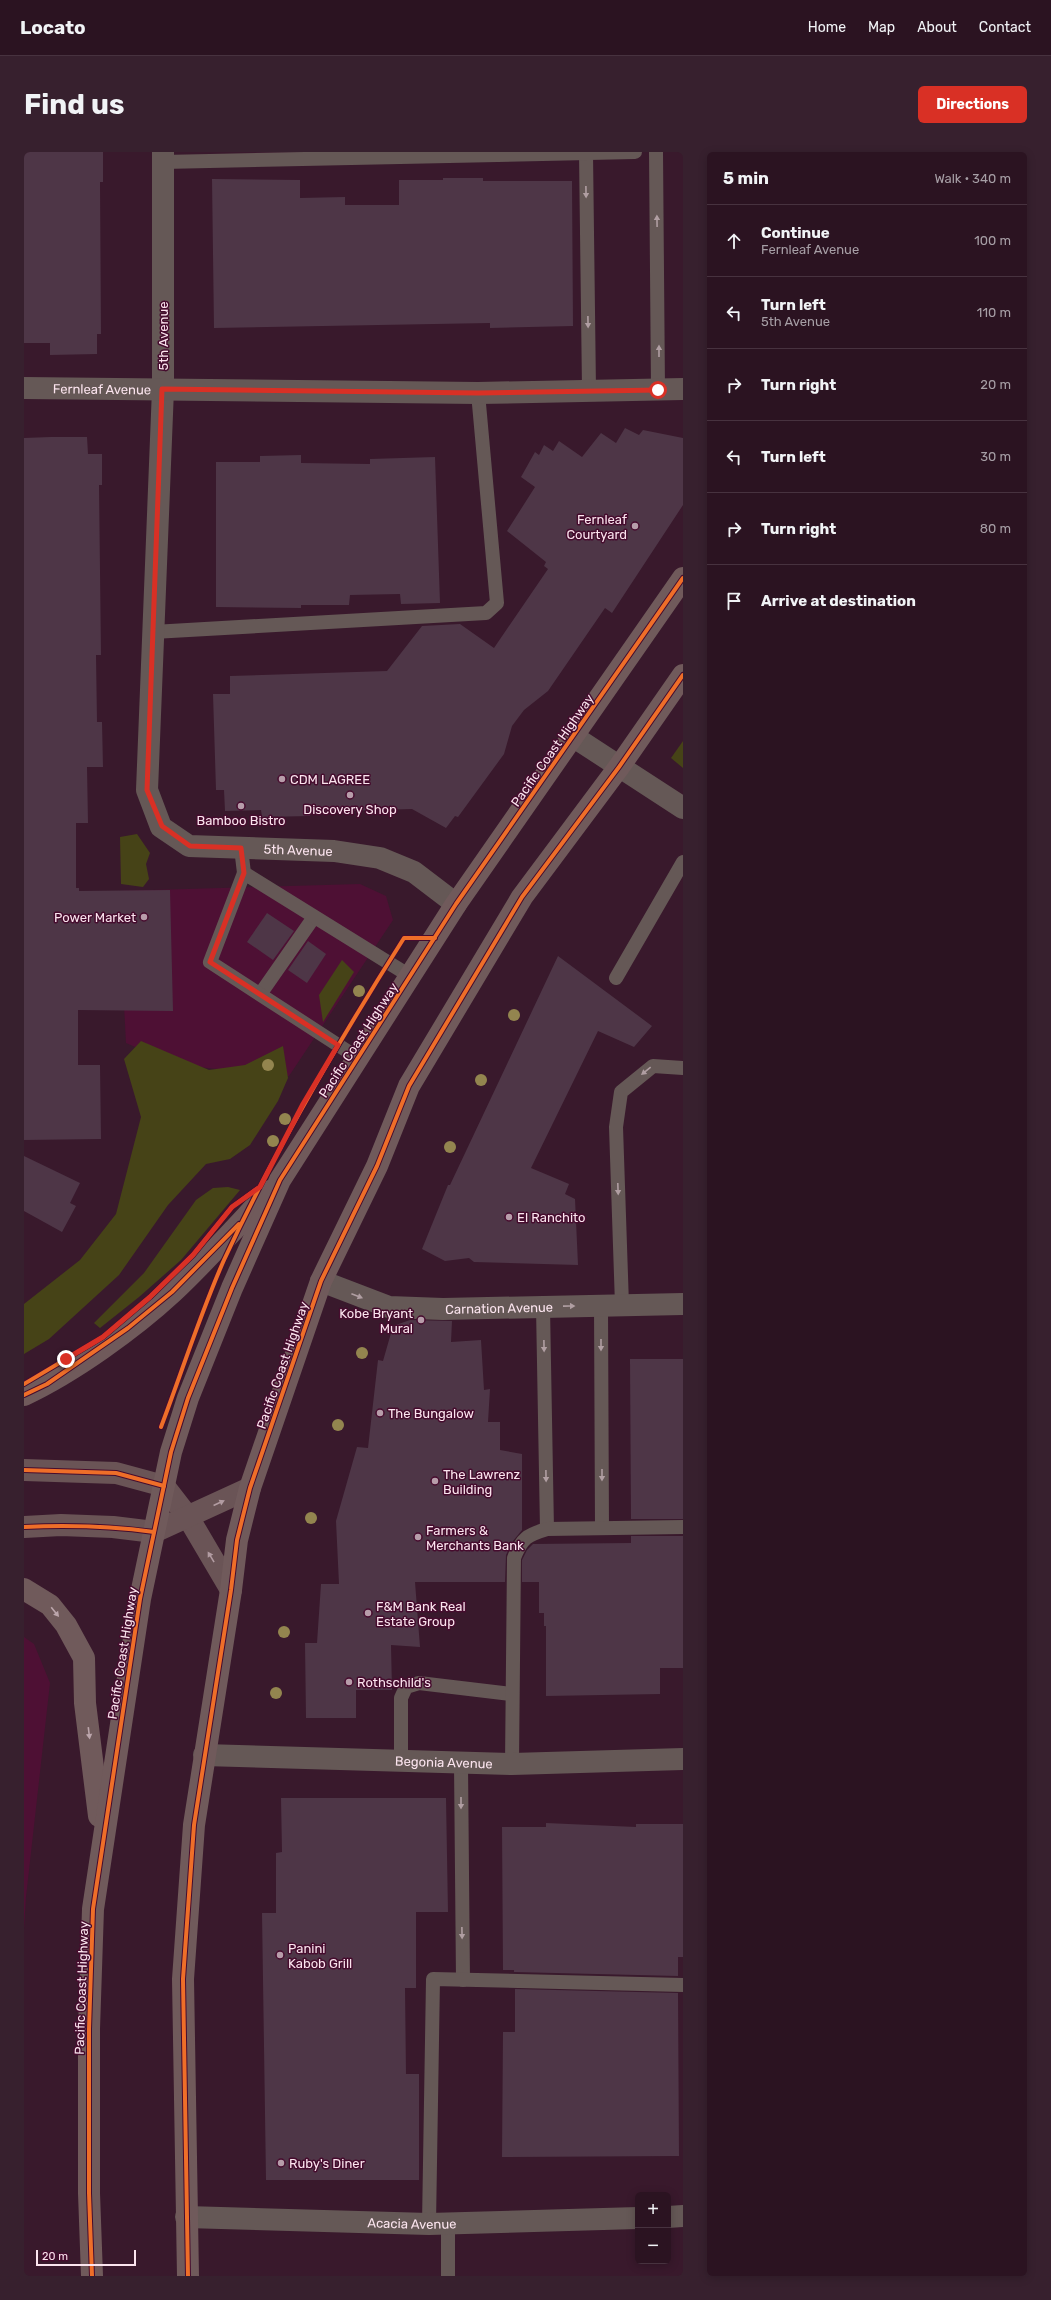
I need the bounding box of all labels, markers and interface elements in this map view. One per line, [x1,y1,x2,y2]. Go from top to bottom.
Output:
text: Locato [20,16,86,39]
text: Home [808,19,846,36]
text: Map [868,19,895,36]
text: About [917,19,957,36]
text: Contact [979,19,1031,36]
button: Directions [918,86,1027,123]
text: Find us [24,88,124,121]
text: 5 min [723,168,769,188]
text: Walk · 340 m [934,171,1011,186]
one-way arrow [583,186,590,198]
one-way arrow [654,214,660,227]
text: Continue [761,224,830,242]
icon: ahead [723,230,745,252]
text: 100 m [974,233,1011,248]
text: Fernleaf Avenue [761,242,859,257]
text: Turn left [761,296,826,314]
street label: 5th Avenue [156,301,171,371]
icon: left [723,302,745,324]
text: 110 m [977,305,1011,320]
text: 5th Avenue [761,314,830,329]
one-way arrow [585,316,591,329]
one-way arrow [656,344,662,357]
icon: right [723,374,745,396]
text: Turn right [761,376,836,394]
text: 20 m [980,377,1011,392]
street label: Fernleaf Avenue [53,381,151,397]
route start [649,381,667,399]
icon: left [723,446,745,468]
text: Turn left [761,448,826,466]
text: 30 m [980,449,1011,464]
place label: Fernleaf Courtyard [566,512,627,542]
icon: right [723,518,745,540]
text: Turn right [761,520,836,538]
marker: Fernleaf Courtyard [630,521,640,531]
text: 80 m [980,521,1011,536]
icon: arrive [723,590,745,612]
text: Arrive at destination [761,592,916,610]
street label: Pacific Coast Highway [508,691,598,810]
place label: CDM LAGREE [290,772,370,787]
marker: CDM LAGREE [277,774,287,784]
marker: Discovery Shop [345,790,355,800]
marker: Bamboo Bistro [236,801,246,811]
place label: Discovery Shop [303,802,397,817]
place label: Bamboo Bistro [196,813,286,828]
street label: 5th Avenue [263,842,333,859]
place label: Power Market [54,910,136,925]
marker: Power Market [139,912,149,922]
street label: Pacific Coast Highway [316,980,402,1101]
one-way arrow [641,1067,652,1076]
one-way arrow [614,1183,621,1195]
place label: El Ranchito [517,1210,586,1225]
marker: El Ranchito [504,1212,514,1222]
one-way arrow [352,1293,364,1299]
street label: Pacific Coast Highway [254,1299,312,1431]
street label: Carnation Avenue [445,1300,553,1317]
one-way arrow [563,1303,576,1309]
place label: Kobe Bryant Mural [339,1306,413,1336]
marker: Kobe Bryant Mural [416,1315,426,1325]
one-way arrow [598,1339,604,1352]
one-way arrow [541,1340,547,1353]
route end [57,1350,75,1368]
place label: The Bungalow [388,1406,474,1422]
marker: The Bungalow [375,1408,385,1418]
place label: The Lawrenz Building [443,1467,521,1498]
one-way arrow [599,1469,605,1482]
one-way arrow [543,1470,549,1483]
marker: The Lawrenz Building [430,1476,440,1486]
one-way arrow [213,1500,225,1506]
place label: Farmers & Merchants Bank [426,1523,524,1553]
marker: Farmers & Merchants Bank [413,1532,423,1542]
one-way arrow [208,1551,215,1563]
street label: Pacific Coast Highway [105,1586,141,1721]
place label: F&M Bank Real Estate Group [376,1599,466,1629]
one-way arrow [51,1606,59,1617]
marker: F&M Bank Real Estate Group [363,1608,373,1618]
place label: Rothschild's [357,1675,431,1690]
marker: Rothschild's [344,1677,354,1687]
one-way arrow [85,1727,92,1739]
street label: Begonia Avenue [395,1754,493,1771]
one-way arrow [458,1797,464,1810]
street label: Pacific Coast Highway [72,1921,92,2055]
one-way arrow [459,1927,465,1940]
place label: Panini Kabob Grill [288,1941,352,1971]
marker: Panini Kabob Grill [275,1950,285,1960]
place label: Ruby's Diner [289,2156,365,2171]
marker: Ruby's Diner [276,2158,286,2168]
map controls [635,2192,671,2264]
button: + [635,2192,671,2228]
street label: Acacia Avenue [367,2215,457,2232]
button: − [635,2228,671,2264]
scale bar [36,2248,136,2267]
text: 20 m [42,2250,68,2263]

